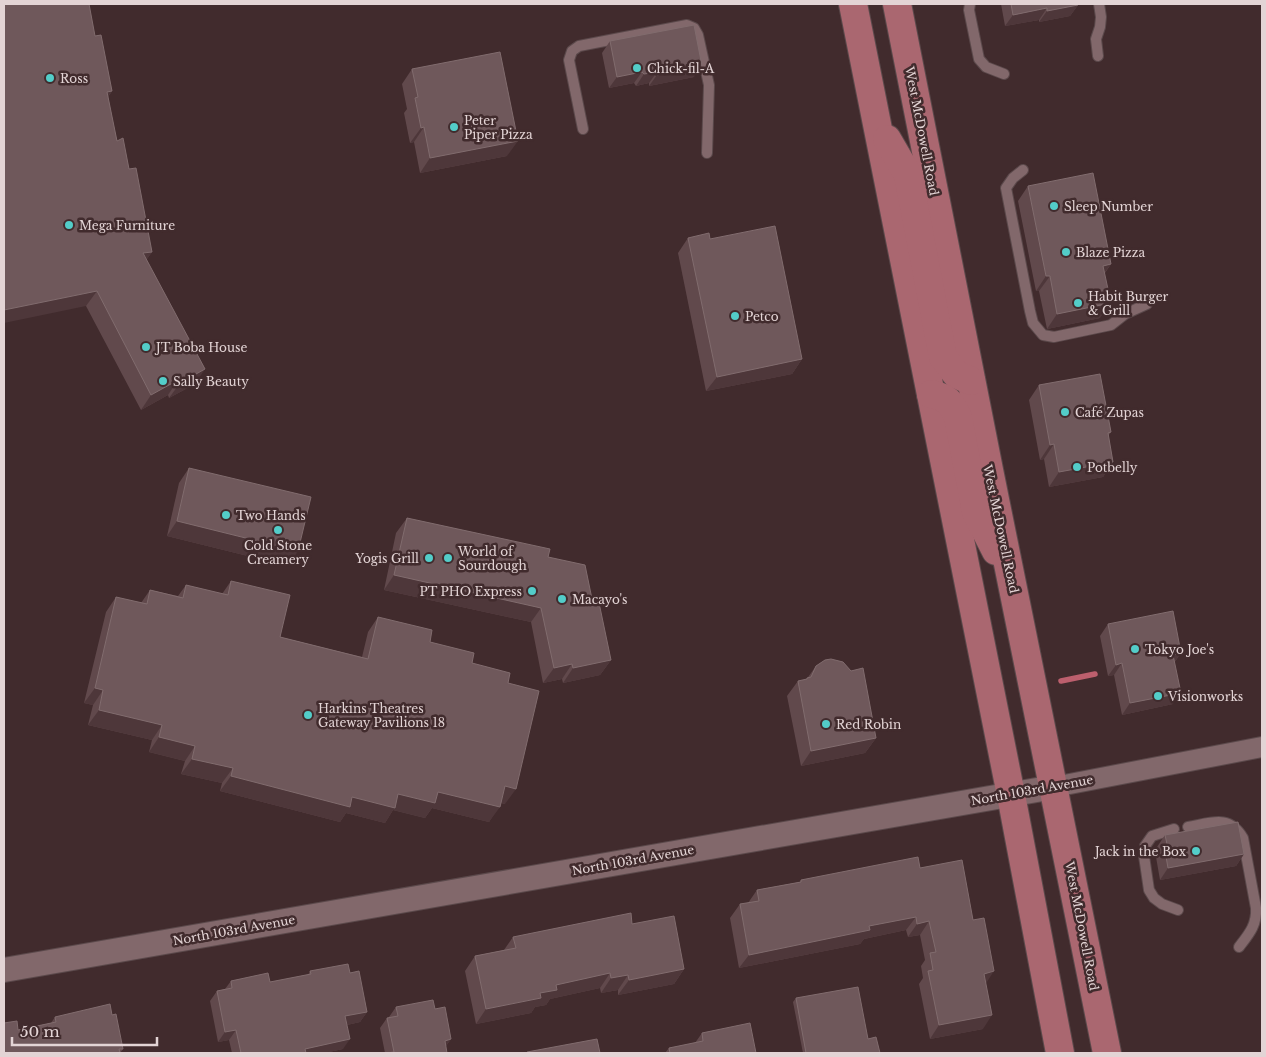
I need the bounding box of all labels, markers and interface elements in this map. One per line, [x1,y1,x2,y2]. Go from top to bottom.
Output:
place label: Chick-fil-A [647,61,715,76]
marker: Chick-fil-A [631,62,643,74]
street label: West McDowell Road [902,64,942,197]
place label: Ross [60,71,88,86]
marker: Ross [44,72,56,84]
place label: Peter Piper Pizza [464,113,533,142]
marker: Peter Piper Pizza [448,121,460,133]
place label: Sleep Number [1064,199,1153,214]
marker: Sleep Number [1048,200,1060,212]
place label: Mega Furniture [79,218,175,233]
marker: Mega Furniture [63,219,75,231]
place label: Blaze Pizza [1076,245,1145,260]
marker: Blaze Pizza [1060,246,1072,258]
place label: Habit Burger & Grill [1088,289,1169,318]
marker: Habit Burger & Grill [1072,297,1084,309]
place label: Petco [745,309,779,324]
marker: Petco [729,310,741,322]
place label: JT Boba House [154,340,247,355]
marker: JT Boba House [140,341,152,353]
place label: Sally Beauty [173,374,249,389]
marker: Sally Beauty [157,375,169,387]
place label: Café Zupas [1075,405,1144,420]
marker: Café Zupas [1059,406,1071,418]
place label: Potbelly [1087,460,1138,475]
marker: Potbelly [1071,461,1083,473]
street label: West McDowell Road [980,462,1022,595]
place label: Two Hands [236,508,306,523]
marker: Two Hands [220,509,232,521]
marker: Cold Stone Creamery [272,524,284,536]
place label: Cold Stone Creamery [244,538,312,567]
place label: World of Sourdough [457,544,527,573]
place label: Yogis Grill [354,551,419,566]
marker: Yogis Grill [423,552,435,564]
marker: World of Sourdough [442,552,454,564]
place label: PT PHO Express [420,584,522,599]
marker: PT PHO Express [526,585,538,597]
place label: Macayo's [572,592,627,607]
marker: Macayo's [556,593,568,605]
place label: Tokyo Joe's [1145,642,1214,657]
marker: Tokyo Joe's [1129,643,1141,655]
place label: Visionworks [1167,689,1243,704]
marker: Visionworks [1152,690,1164,702]
place label: Harkins Theatres Gateway Pavilions 18 [318,701,445,730]
marker: Harkins Theatres Gateway Pavilions 18 [302,709,314,721]
place label: Red Robin [836,717,901,732]
marker: Red Robin [820,718,832,730]
street label: North 103rd Avenue [970,772,1094,808]
street label: North 103rd Avenue [571,842,695,878]
place label: Jack in the Box [1093,844,1187,859]
marker: Jack in the Box [1190,845,1202,857]
street label: West McDowell Road [1062,859,1102,992]
street label: North 103rd Avenue [172,912,296,948]
scale bar [12,1014,158,1046]
text: 50 m [20,1022,60,1041]

